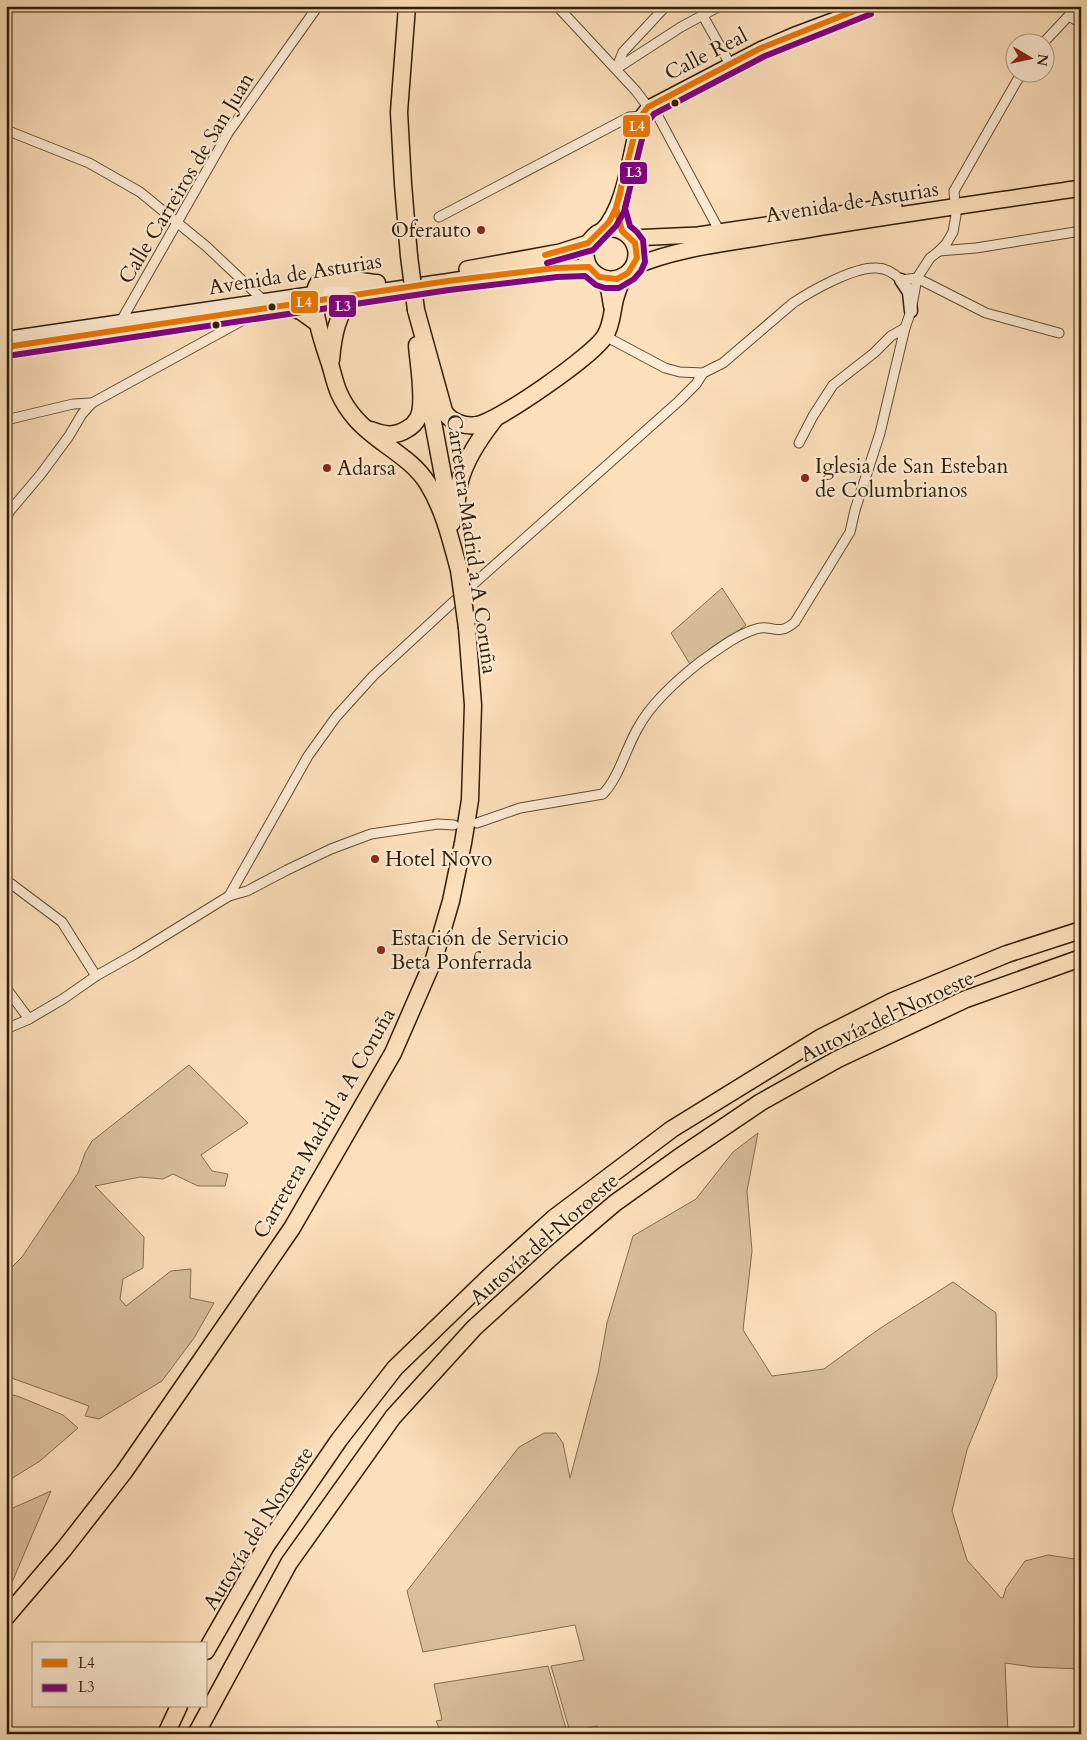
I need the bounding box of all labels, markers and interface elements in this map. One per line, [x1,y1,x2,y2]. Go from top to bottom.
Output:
street label: Calle Real [660,21,753,88]
north arrow [1004,32,1054,82]
text: N [1032,52,1053,67]
street label: Calle Carreiros de San Juan [112,67,261,289]
unlabelled marker [670,98,680,108]
line badge: L4 [622,114,651,138]
text: L4 [629,117,645,136]
line badge: L3 [619,161,648,185]
text: L3 [626,163,642,182]
street label: Avenida de Asturias [763,174,941,231]
place label: Oferauto [391,216,471,245]
marker: Oferauto [475,224,487,236]
street label: Avenida de Asturias [206,246,384,303]
line badge: L4 [290,290,319,314]
text: L4 [296,293,312,312]
line badge: L3 [328,294,357,318]
text: L3 [335,297,351,316]
unlabelled marker [267,302,277,312]
unlabelled marker [211,320,221,330]
street label: Carretera Madrid a A Coruña [439,412,504,676]
place label: Iglesia de San Esteban de Columbrianos [815,452,1008,505]
place label: Adarsa [337,454,396,483]
marker: Adarsa [321,462,333,474]
marker: Iglesia de San Esteban de Columbrianos [799,472,811,484]
place label: Hotel Novo [385,845,492,874]
marker: Hotel Novo [369,853,381,865]
place label: Estación de Servicio Beta Ponferrada [391,924,569,977]
marker: Estación de Servicio Beta Ponferrada [375,944,387,956]
street label: Autovía del Noroeste [796,963,979,1069]
street label: Carretera Madrid a A Coruña [246,1003,402,1244]
street label: Autovía del Noroeste [464,1167,625,1312]
street label: Autovía del Noroeste [196,1441,321,1616]
legend [32,1642,208,1708]
text: L4 [78,1653,95,1673]
text: L3 [78,1677,95,1697]

